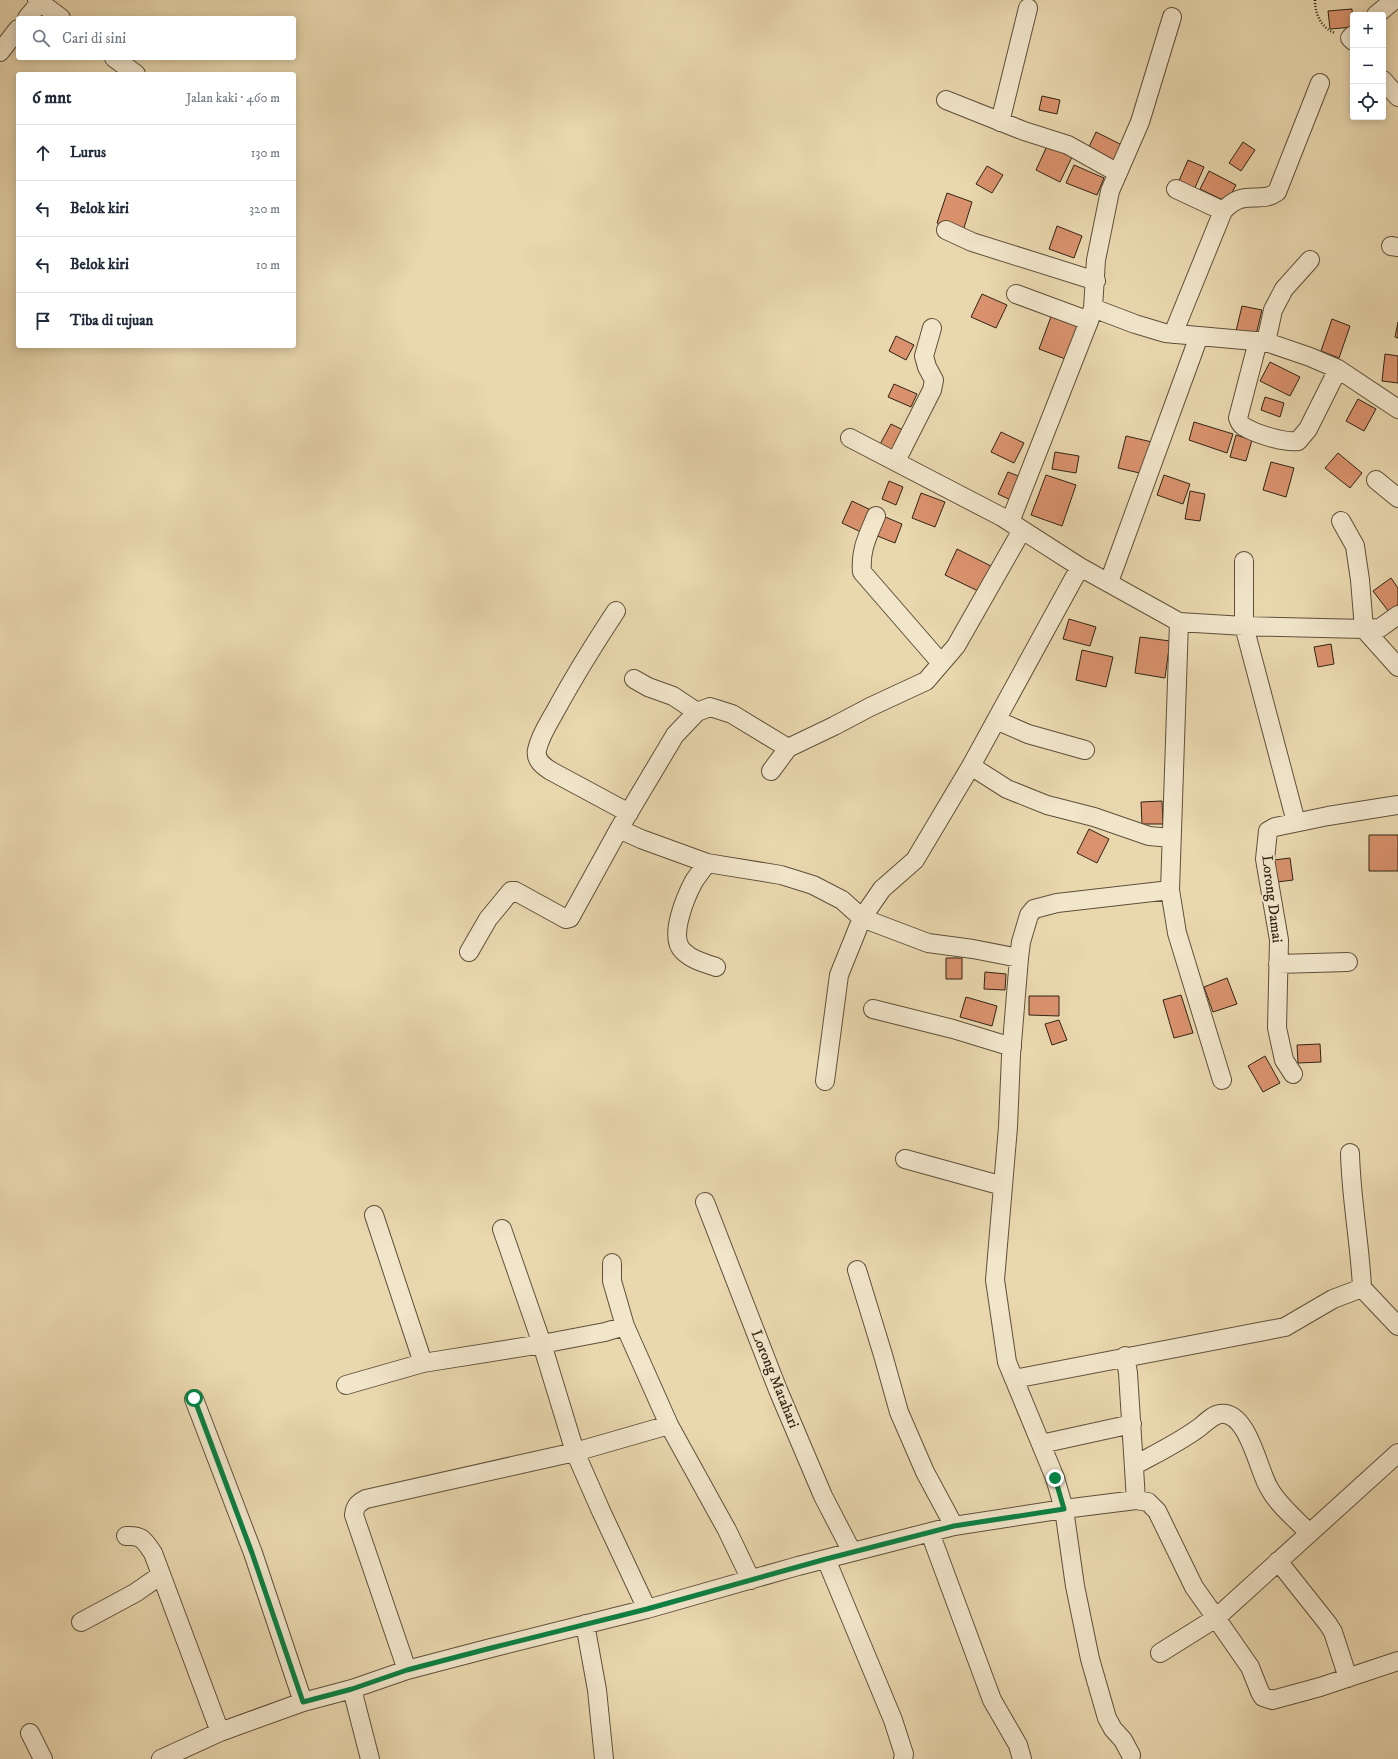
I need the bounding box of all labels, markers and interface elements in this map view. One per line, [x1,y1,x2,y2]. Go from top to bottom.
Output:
map controls [1350,12,1386,120]
button: + [1350,12,1386,48]
search box [16,16,296,60]
icon: search [30,27,52,49]
text: Cari di sini [62,29,126,48]
button: − [1350,48,1386,84]
button: locate [1350,84,1386,120]
text: 6 mnt [32,87,72,109]
text: Jalan kaki · 460 m [186,90,280,106]
icon: ahead [32,142,54,164]
text: Lurus [70,143,106,162]
text: 130 m [251,145,280,161]
icon: left [32,198,54,220]
text: Belok kiri [70,199,129,218]
text: 320 m [249,201,280,217]
icon: left [32,254,54,276]
text: Belok kiri [70,255,129,274]
text: 10 m [256,257,280,273]
icon: arrive [32,310,54,332]
text: Tiba di tujuan [70,311,153,330]
street label: Lorong Damai [1257,854,1287,944]
street label: Lorong Matahari [747,1327,803,1431]
route start [185,1389,203,1407]
route end [1046,1469,1064,1487]

